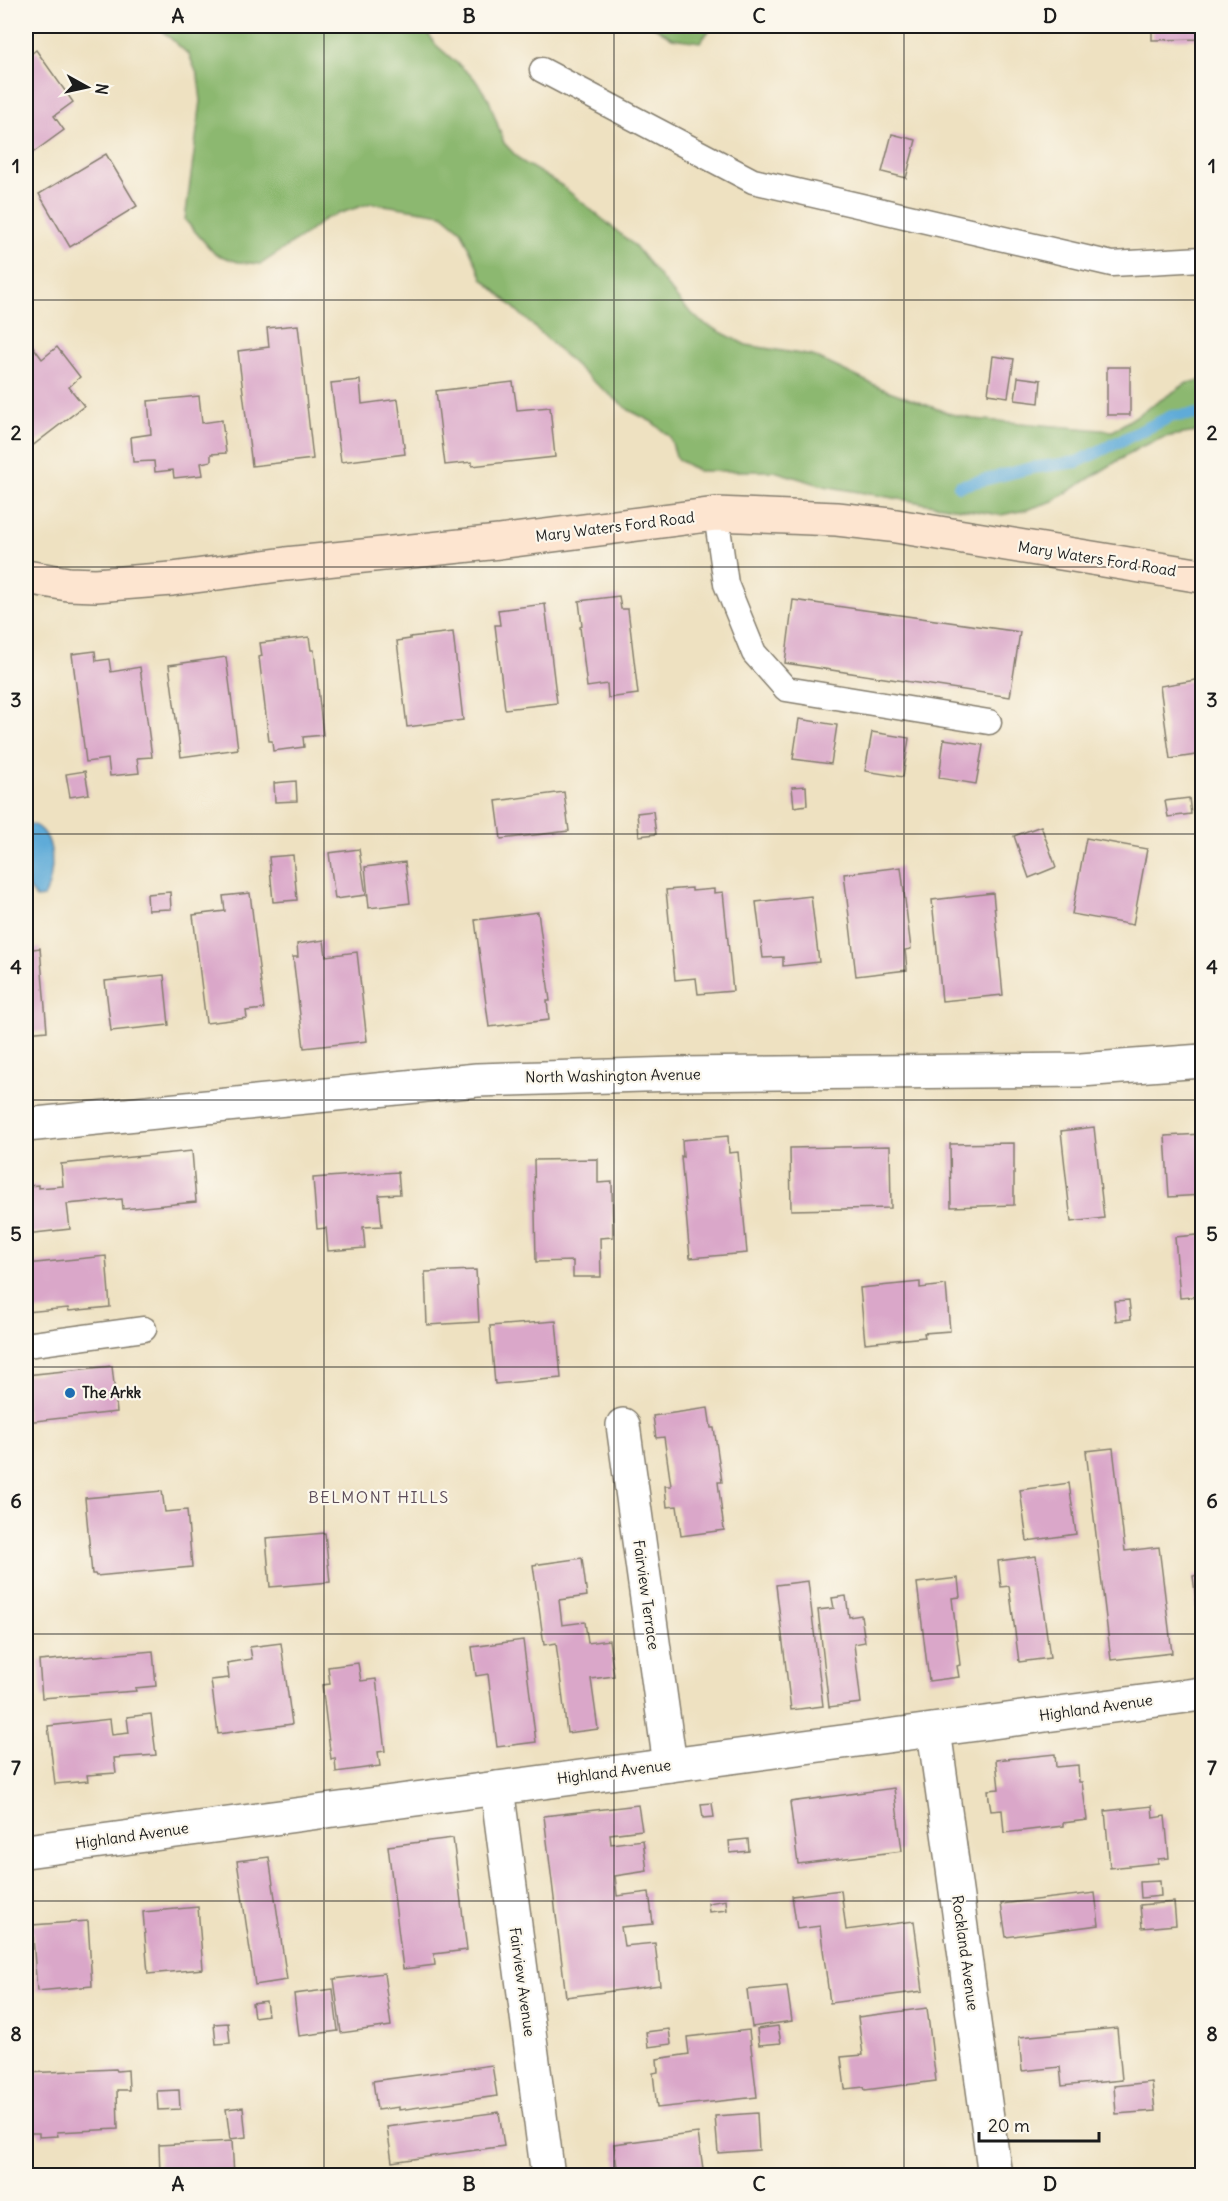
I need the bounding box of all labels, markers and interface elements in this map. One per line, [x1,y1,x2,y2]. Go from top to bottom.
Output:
text: A [172,3,185,28]
text: B [462,3,476,28]
text: C [752,3,766,28]
text: D [1043,3,1057,28]
north arrow [57,57,117,117]
text: N [91,82,113,96]
text: 1 [12,153,20,178]
text: 1 [1208,153,1216,178]
text: 2 [11,420,22,445]
text: 2 [1207,420,1218,445]
street label: Mary Waters Ford Road [534,507,696,546]
street label: Mary Waters Ford Road [1017,537,1178,580]
text: 3 [10,687,22,712]
text: 3 [1206,687,1218,712]
text: 4 [10,954,22,979]
text: 4 [1206,954,1218,979]
street label: North Washington Avenue [525,1064,701,1087]
text: 5 [10,1221,22,1246]
text: 5 [1206,1221,1218,1246]
place label: The Arkk [82,1383,142,1402]
marker: The Arkk [63,1386,77,1400]
district label: BELMONT HILLS [308,1487,450,1507]
text: 6 [10,1488,22,1513]
text: 6 [1206,1488,1218,1513]
street label: Fairview Terrace [629,1539,664,1651]
street label: Highland Avenue [1038,1690,1154,1725]
text: 7 [11,1755,21,1780]
street label: Highland Avenue [556,1755,672,1788]
text: 7 [1207,1755,1217,1780]
street label: Highland Avenue [74,1818,190,1853]
street label: Rockland Avenue [948,1894,983,2012]
street label: Fairview Avenue [505,1926,540,2038]
text: 8 [10,2021,22,2046]
text: 8 [1206,2021,1218,2046]
scale bar [979,2105,1099,2143]
text: 20 m [988,2114,1030,2137]
text: A [172,2171,185,2196]
text: B [462,2171,476,2196]
text: C [752,2171,766,2196]
text: D [1043,2171,1057,2196]

